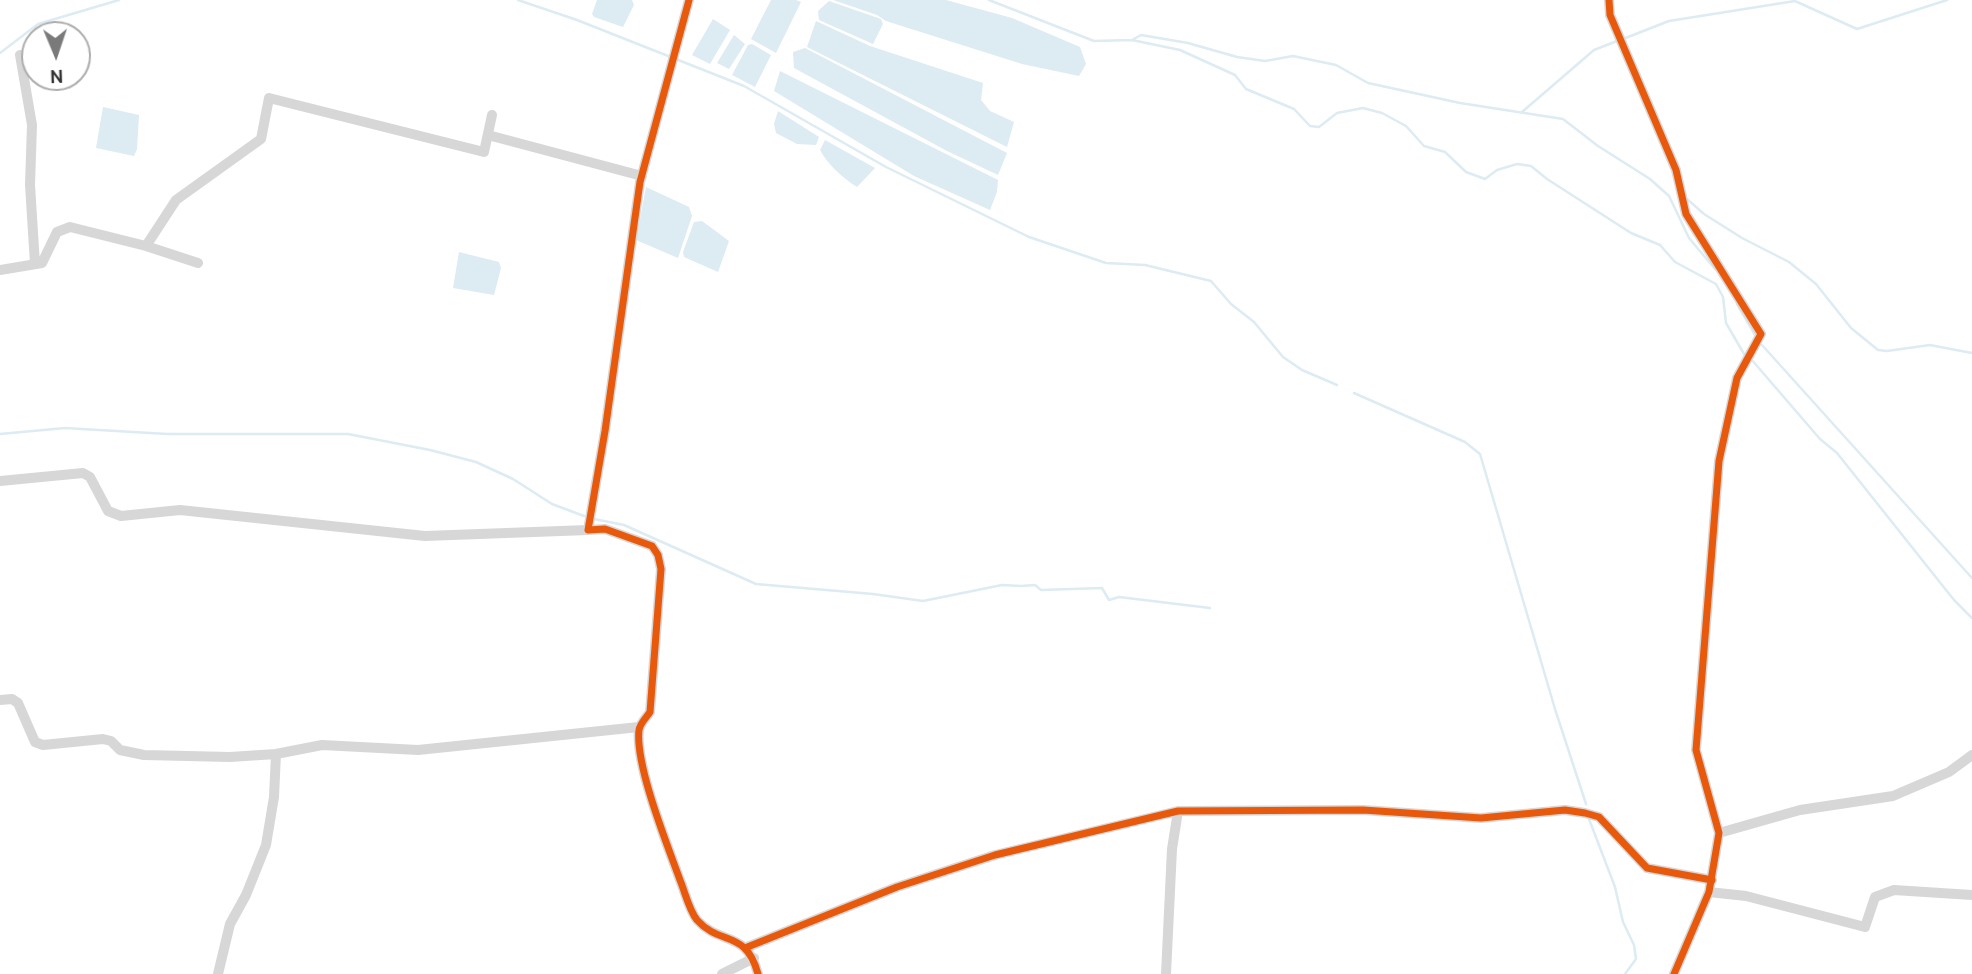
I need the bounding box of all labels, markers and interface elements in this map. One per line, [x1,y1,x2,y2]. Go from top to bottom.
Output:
north arrow [21,21,91,91]
text: N [49,63,64,87]

